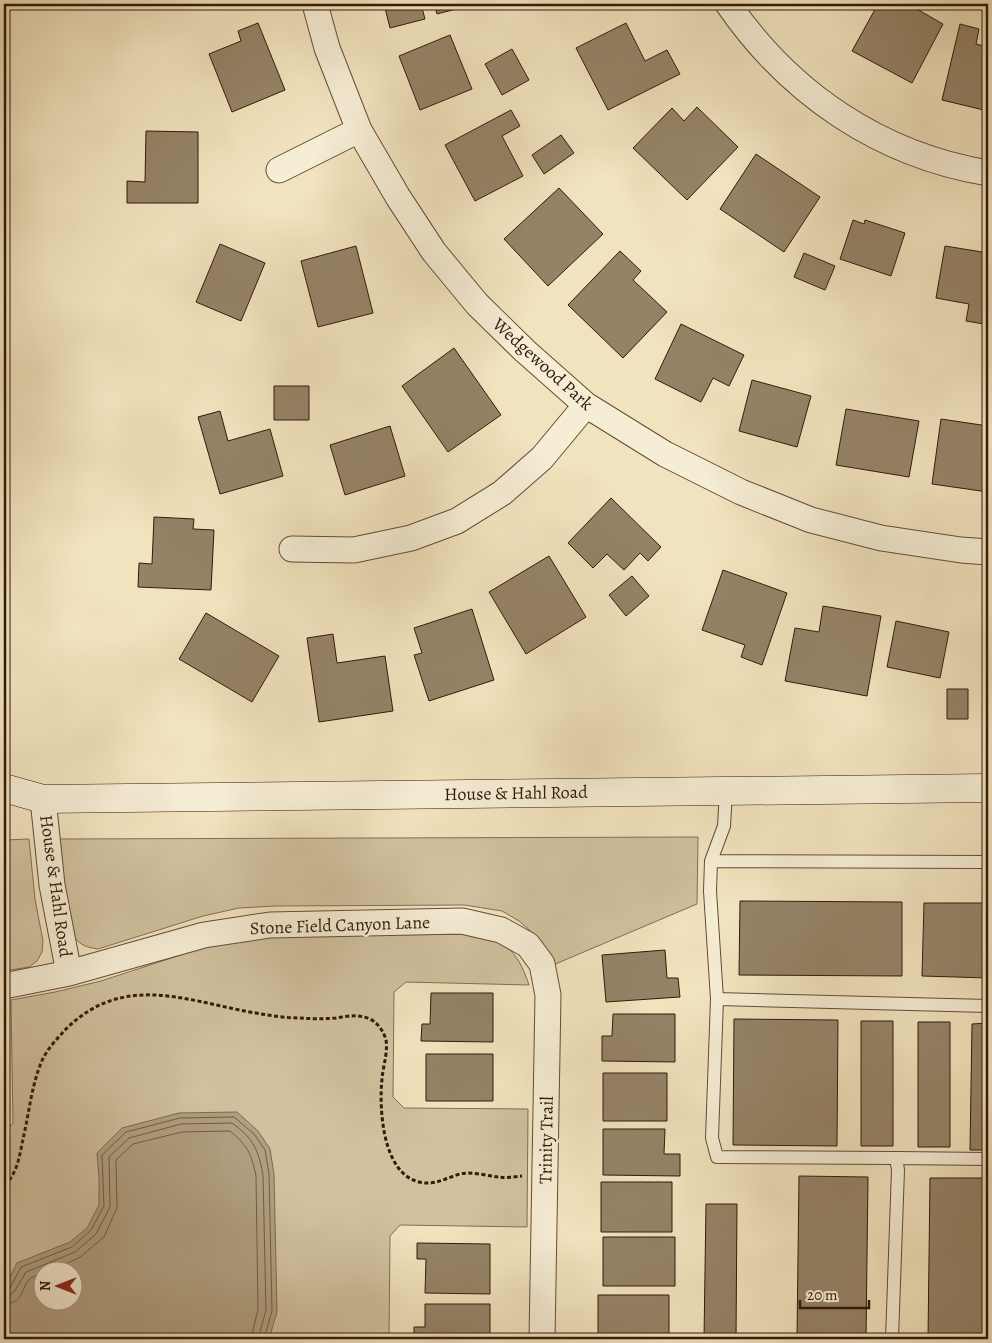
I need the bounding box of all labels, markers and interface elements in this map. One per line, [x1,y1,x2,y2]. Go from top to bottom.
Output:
street label: Wedgewood Park [487,312,598,416]
street label: House & Hahl Road [444,780,588,806]
street label: House & Hahl Road [34,813,78,959]
street label: Stone Field Canyon Lane [249,910,431,940]
street label: Trinity Trail [533,1095,559,1184]
north arrow [32,1260,82,1310]
scale bar [800,1278,868,1310]
text: N [36,1281,55,1291]
text: 20 m [807,1285,838,1305]

